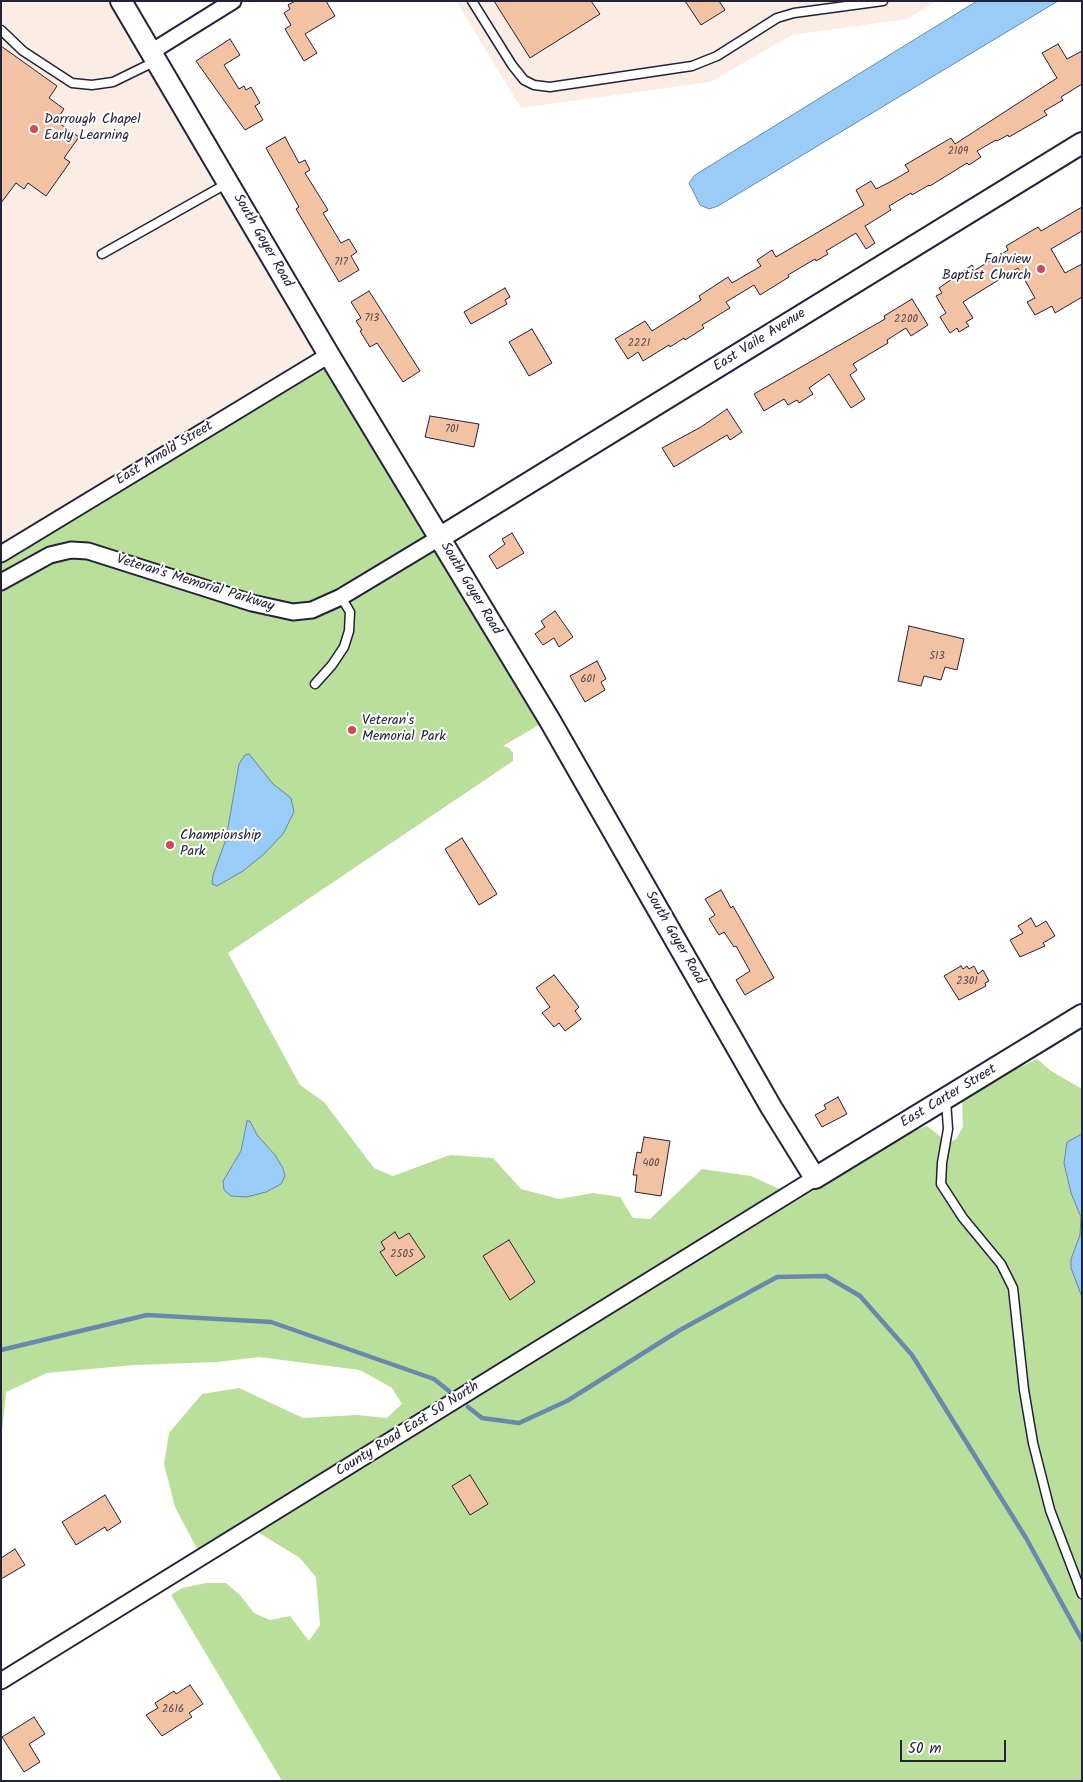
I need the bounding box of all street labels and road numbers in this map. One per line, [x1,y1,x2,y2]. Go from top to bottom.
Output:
street label: South Goyer Road [228,191,296,291]
street label: East Vaile Avenue [711,306,809,376]
street label: East Arnold Street [113,418,217,490]
street label: South Goyer Road [436,540,504,638]
street label: Veteran's Memorial Parkway [114,552,276,616]
street label: South Goyer Road [640,888,708,988]
street label: East Carter Street [898,1062,1000,1132]
street label: County Road East 50 North [333,1379,483,1481]

